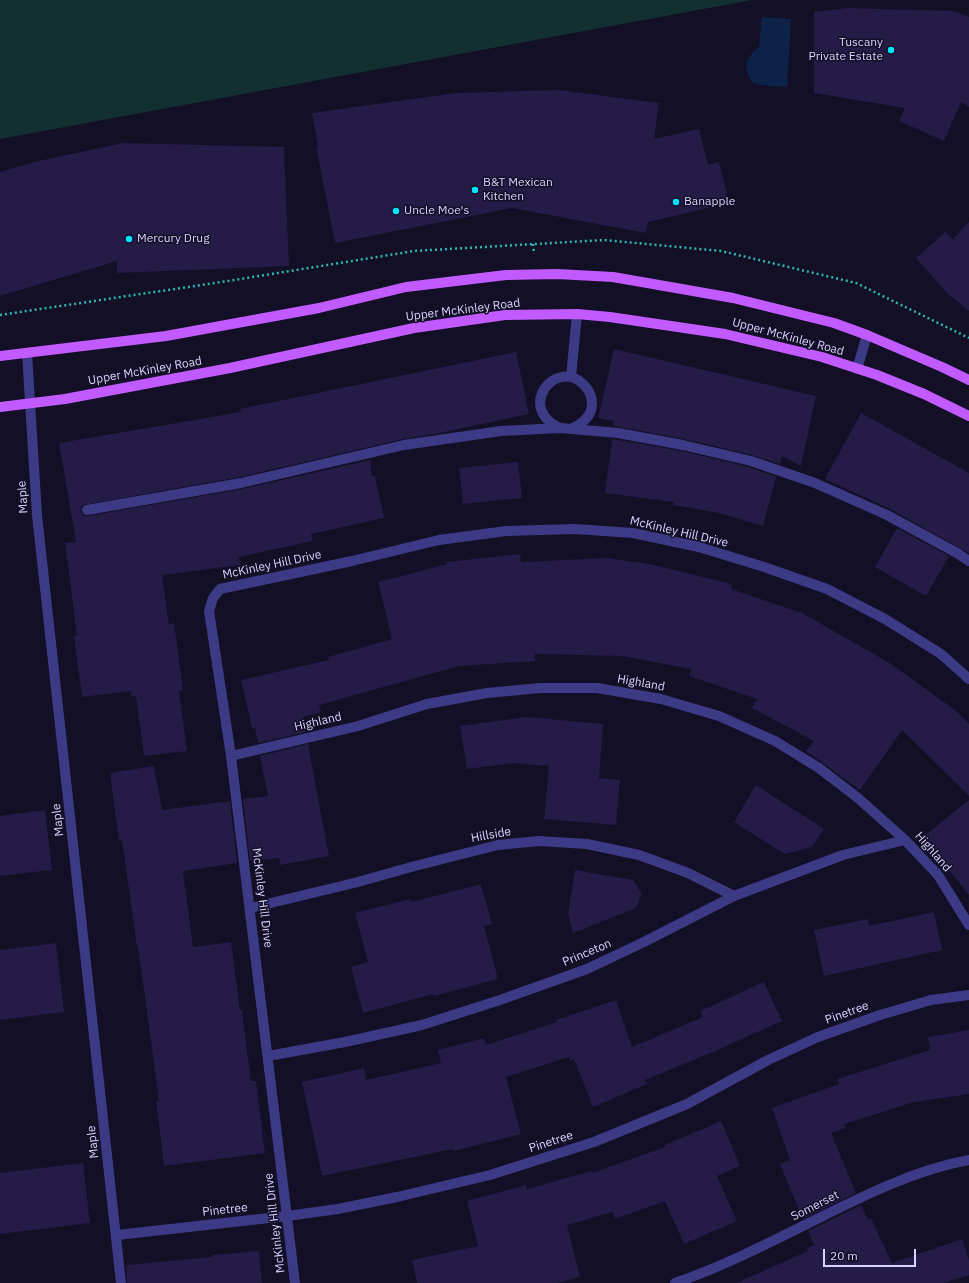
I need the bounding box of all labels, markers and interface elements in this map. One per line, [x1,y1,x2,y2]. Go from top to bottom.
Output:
place label: Tuscany Private Estate [809,36,883,64]
marker: Tuscany Private Estate [886,45,896,55]
place label: B&T Mexican Kitchen [483,176,553,204]
marker: B&T Mexican Kitchen [470,185,480,195]
place label: Banapple [684,195,735,209]
marker: Banapple [671,197,681,207]
place label: Uncle Moe's [404,204,469,218]
marker: Uncle Moe's [391,206,401,216]
place label: Mercury Drug [137,232,209,246]
marker: Mercury Drug [124,234,134,244]
street label: Upper McKinley Road [405,296,521,324]
street label: Upper McKinley Road [730,315,846,359]
street label: Upper McKinley Road [87,354,203,388]
street label: Maple [15,480,31,514]
street label: McKinley Hill Drive [628,514,730,550]
street label: McKinley Hill Drive [221,548,323,582]
street label: Highland [616,672,666,694]
street label: Highland [293,710,343,734]
street label: Maple [49,803,67,837]
street label: Hillside [470,824,512,846]
street label: Highland [912,829,954,875]
street label: McKinley Hill Drive [249,847,275,949]
street label: Princeton [560,936,614,970]
street label: Pinetree [823,998,871,1028]
street label: Maple [84,1125,102,1159]
street label: Pinetree [527,1128,575,1156]
street label: McKinley Hill Drive [262,1172,288,1274]
street label: Somerset [789,1188,841,1224]
street label: Pinetree [202,1200,248,1220]
scale bar [825,1241,918,1267]
text: 20 m [830,1248,858,1263]

